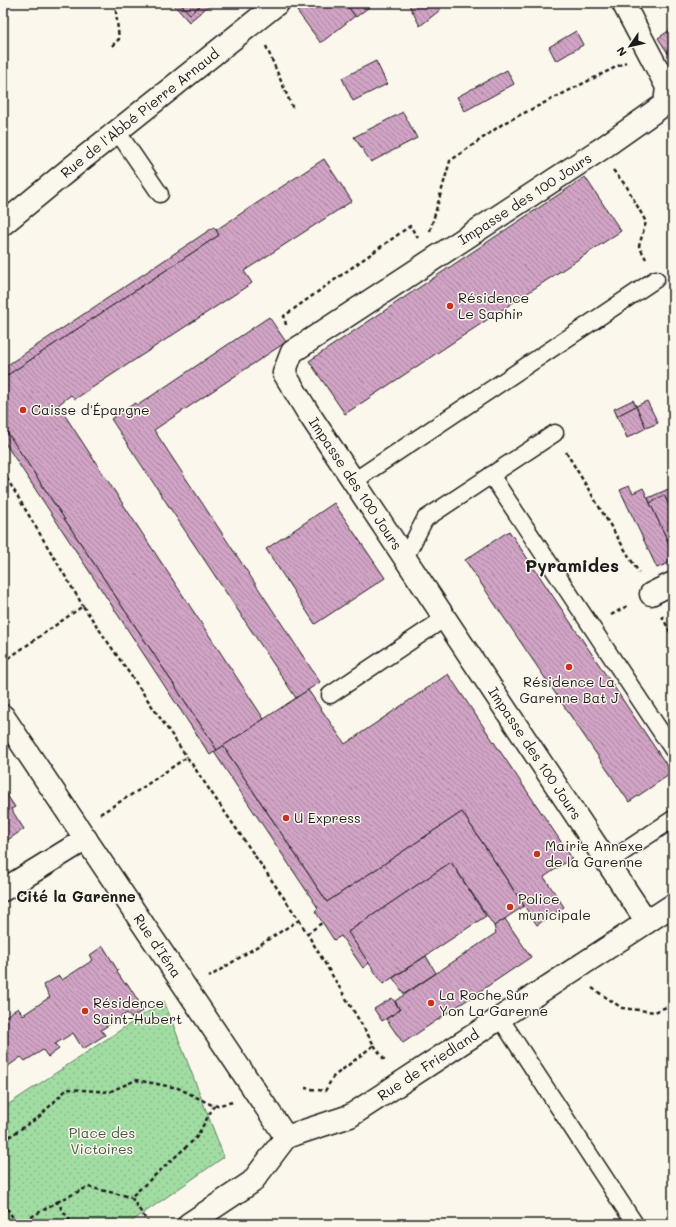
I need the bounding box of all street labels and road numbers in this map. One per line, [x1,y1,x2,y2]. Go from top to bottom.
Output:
street label: Rue de l'Abbé Pierre Arnaud [56,44,223,182]
street label: Impasse des 100 Jours [454,148,595,249]
street label: Impasse des 100 Jours [305,413,407,553]
street label: Impasse des 100 Jours [484,683,586,823]
street label: Rue d'Iéna [130,910,186,981]
street label: Rue de Friedland [374,1024,482,1105]

